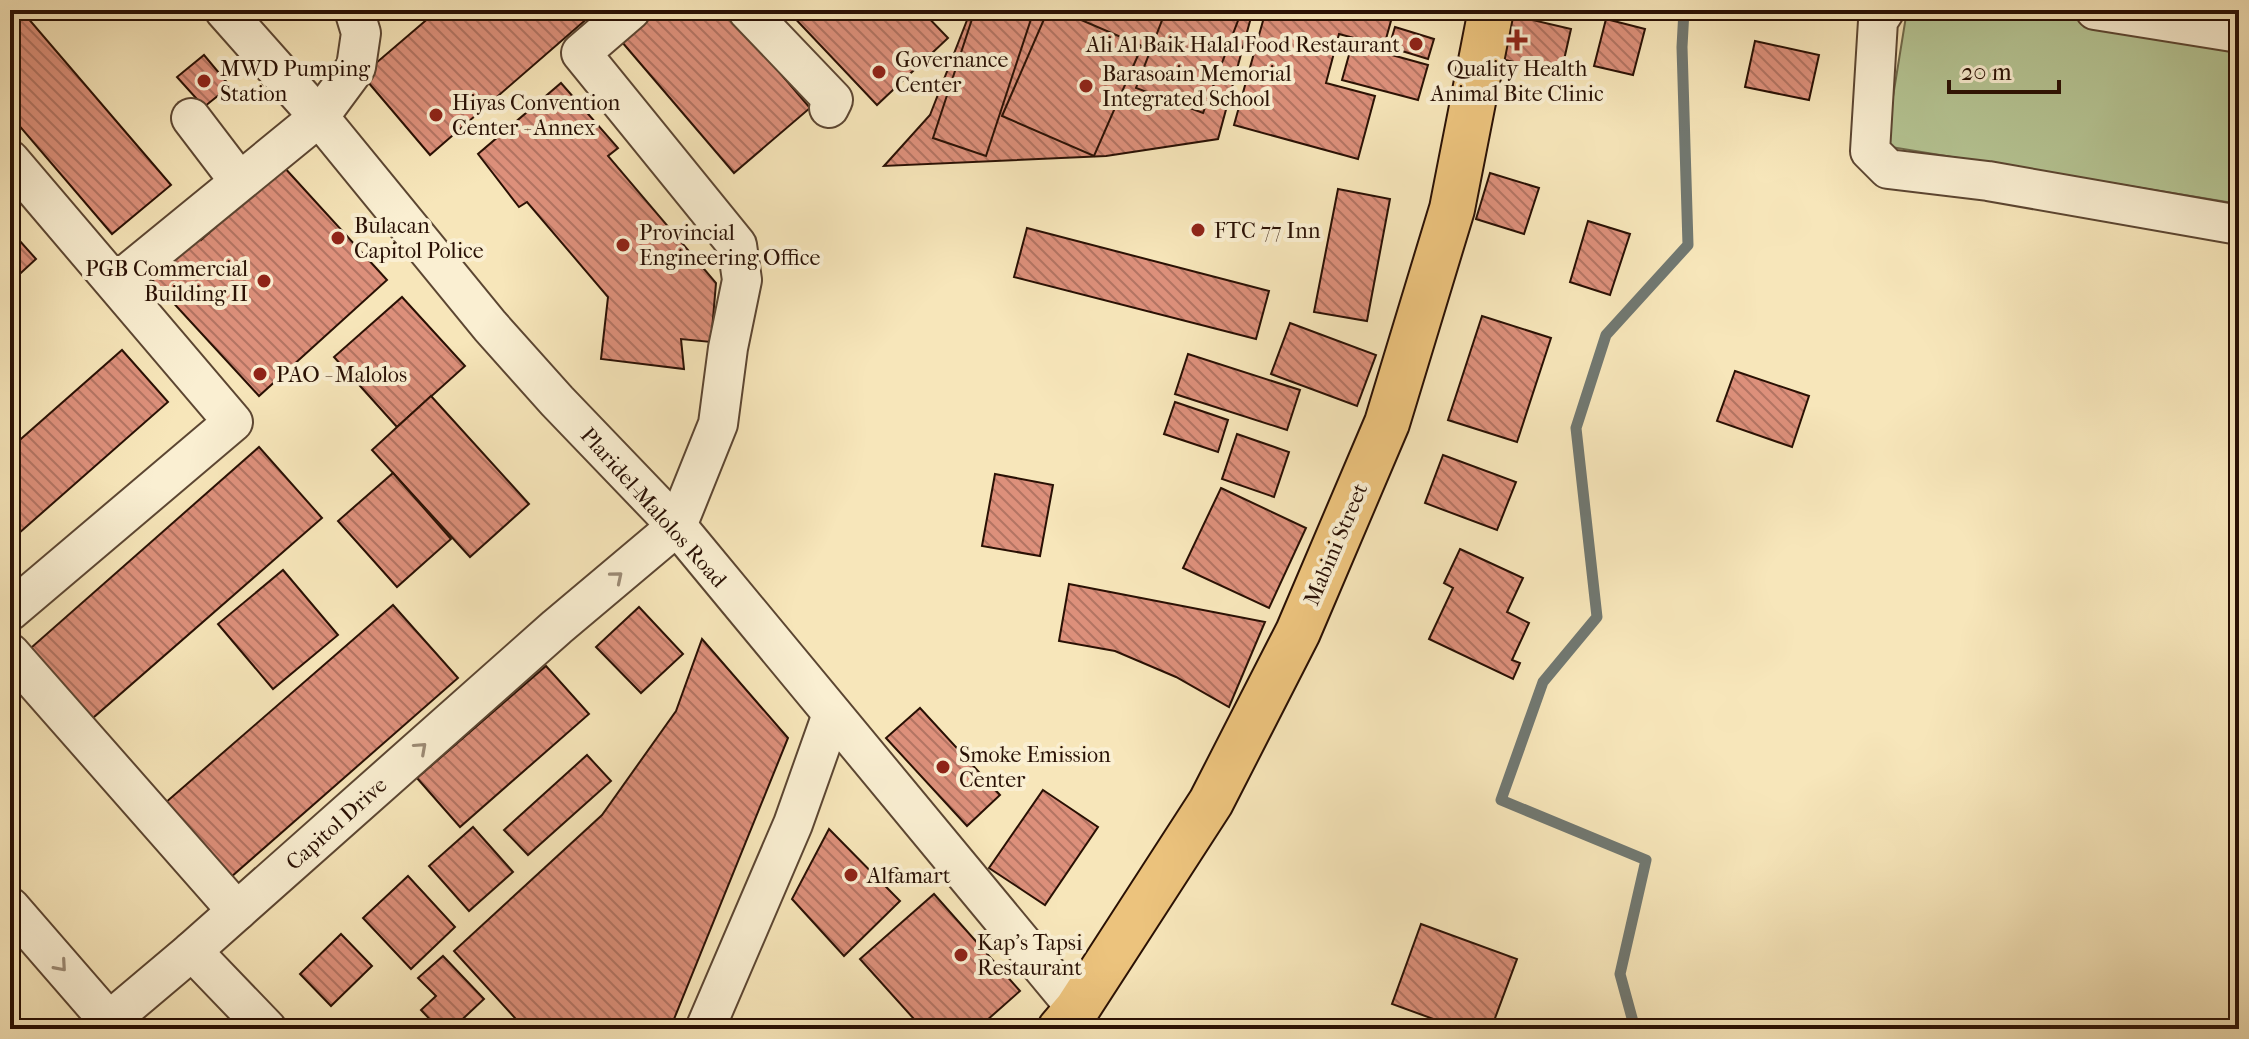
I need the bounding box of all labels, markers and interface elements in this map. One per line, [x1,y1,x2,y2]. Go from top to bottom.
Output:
marker: Quality Health Animal Bite Clinic [1506,29,1528,51]
place label: Ali Al Baik Halal Food Restaurant [1085,32,1400,58]
marker: Ali Al Baik Halal Food Restaurant [1407,35,1425,53]
scale bar [1949,44,2059,94]
place label: Governance Center [895,47,1008,98]
place label: MWD Pumping Station [220,56,370,107]
place label: Quality Health Animal Bite Clinic [1429,56,1604,107]
text: 20 m [1961,58,2012,86]
place label: Barasoain Memorial Integrated School [1102,61,1292,112]
marker: Governance Center [870,63,888,81]
marker: MWD Pumping Station [195,72,213,90]
marker: Barasoain Memorial Integrated School [1077,77,1095,95]
place label: Hiyas Convention Center - Annex [452,90,620,141]
marker: Hiyas Convention Center - Annex [427,106,445,124]
place label: Bulacan Capitol Police [354,213,484,264]
place label: FTC 77 Inn [1214,218,1321,244]
place label: Provincial Engineering Office [639,220,820,271]
marker: FTC 77 Inn [1189,221,1207,239]
marker: Bulacan Capitol Police [329,229,347,247]
marker: Provincial Engineering Office [614,236,632,254]
place label: PGB Commercial Building II [85,256,248,307]
marker: PGB Commercial Building II [255,272,273,290]
place label: PAO - Malolos [276,362,407,388]
marker: PAO - Malolos [251,365,269,383]
street label: Plaridel-Malolos Road [575,422,732,594]
street label: Mabini Street [1299,479,1373,609]
one-way arrow [608,572,622,587]
one-way arrow [412,742,426,757]
place label: Smoke Emission Center [959,742,1111,793]
marker: Smoke Emission Center [934,758,952,776]
street label: Capitol Drive [281,772,392,876]
place label: Alfamart [866,863,951,889]
marker: Alfamart [842,866,860,884]
place label: Kap's Tapsi Restaurant [977,930,1083,981]
marker: Kap's Tapsi Restaurant [952,946,970,964]
one-way arrow [51,957,66,972]

